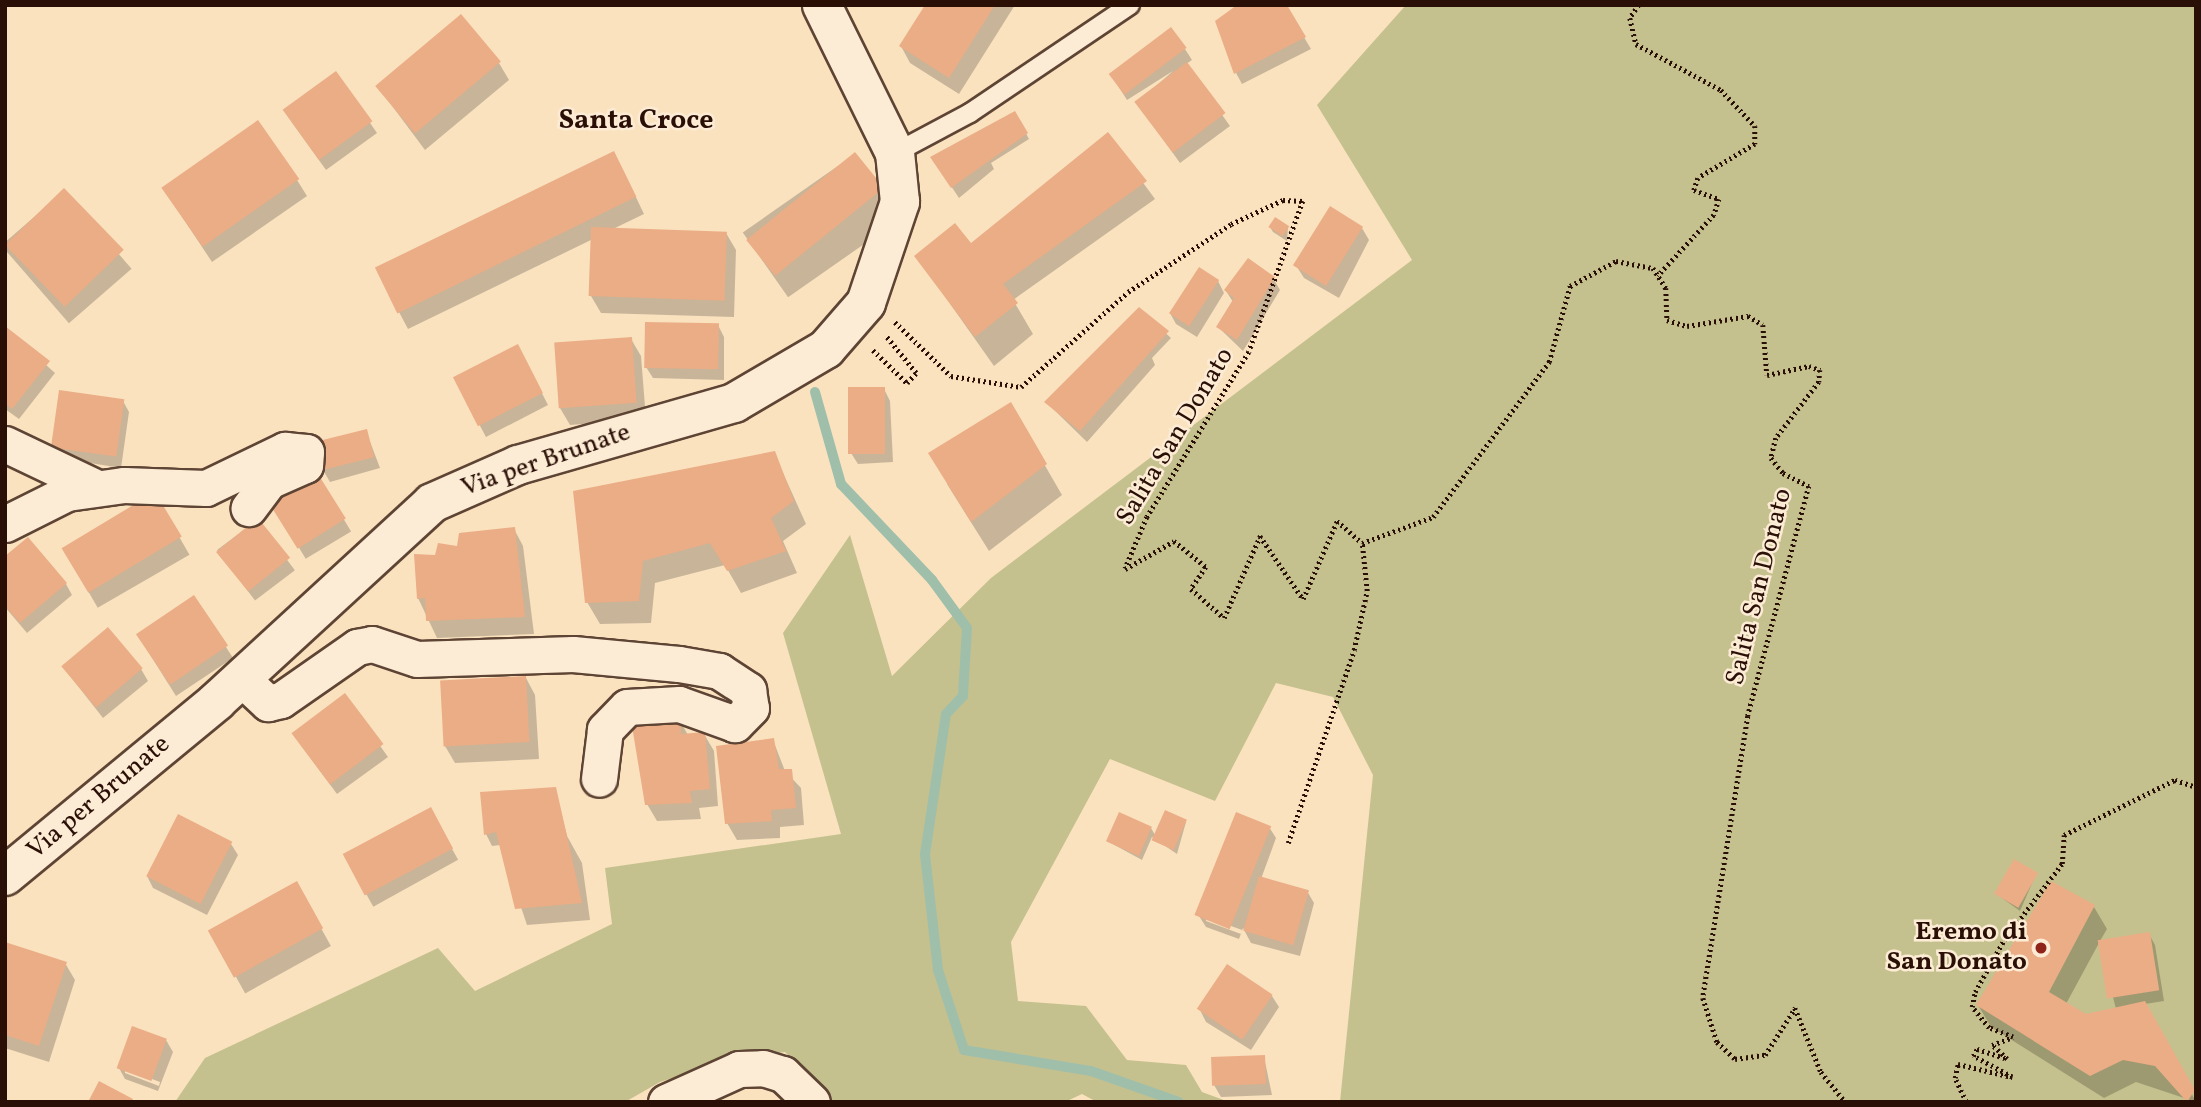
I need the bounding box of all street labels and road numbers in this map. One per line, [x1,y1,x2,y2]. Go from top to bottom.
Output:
street label: Salita San Donato [1111,342,1241,532]
street label: Via per Brunate [457,417,635,505]
street label: Salita San Donato [1720,485,1800,689]
street label: Via per Brunate [21,729,177,867]

